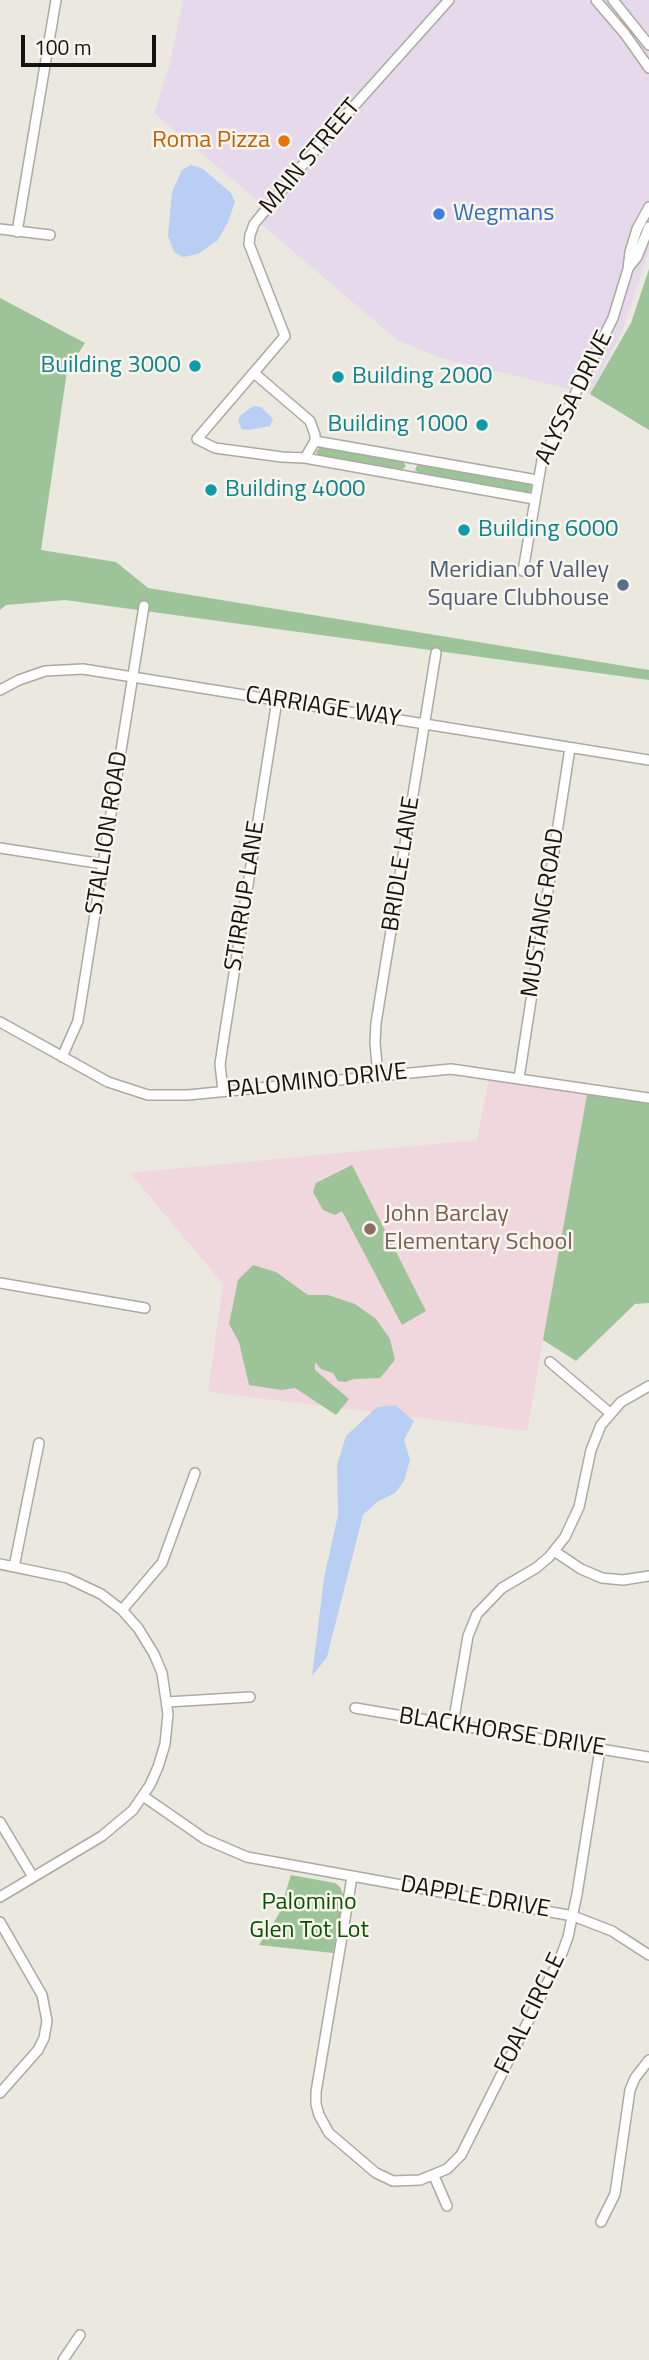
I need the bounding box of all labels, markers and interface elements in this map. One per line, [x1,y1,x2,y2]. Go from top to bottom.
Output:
scale bar [24,21,159,65]
text: 100 m [34,31,91,63]
street label: MAIN STREET [255,94,367,220]
place label: Roma Pizza [152,127,270,155]
marker: Roma Pizza [276,133,292,149]
place label: Wegmans [453,200,554,228]
marker: Wegmans [431,206,447,222]
street label: ALYSSA DRIVE [530,327,620,469]
place label: Building 3000 [40,352,181,380]
marker: Building 3000 [187,358,203,374]
place label: Building 2000 [352,363,493,391]
marker: Building 2000 [330,369,346,385]
place label: Building 1000 [327,411,468,439]
marker: Building 1000 [474,417,490,433]
place label: Building 4000 [225,476,366,504]
marker: Building 4000 [203,482,219,498]
place label: Building 6000 [478,516,619,544]
marker: Building 6000 [456,522,472,538]
place label: Meridian of Valley Square Clubhouse [428,557,609,613]
marker: Meridian of Valley Square Clubhouse [615,577,631,593]
street label: CARRIAGE WAY [243,681,403,735]
street label: STALLION ROAD [81,749,135,917]
street label: BRIDLE LANE [377,794,427,934]
street label: STIRRUP LANE [220,819,272,973]
street label: MUSTANG ROAD [516,826,572,1000]
street label: PALOMINO DRIVE [225,1058,409,1106]
place label: John Barclay Elementary School [384,1201,573,1257]
marker: John Barclay Elementary School [362,1221,378,1237]
street label: BLACKHORSE DRIVE [397,1702,607,1764]
street label: DAPPLE DRIVE [398,1871,552,1925]
park label: Palomino Glen Tot Lot [249,1889,369,1945]
street label: FOAL CIRCLE [489,1949,573,2079]

